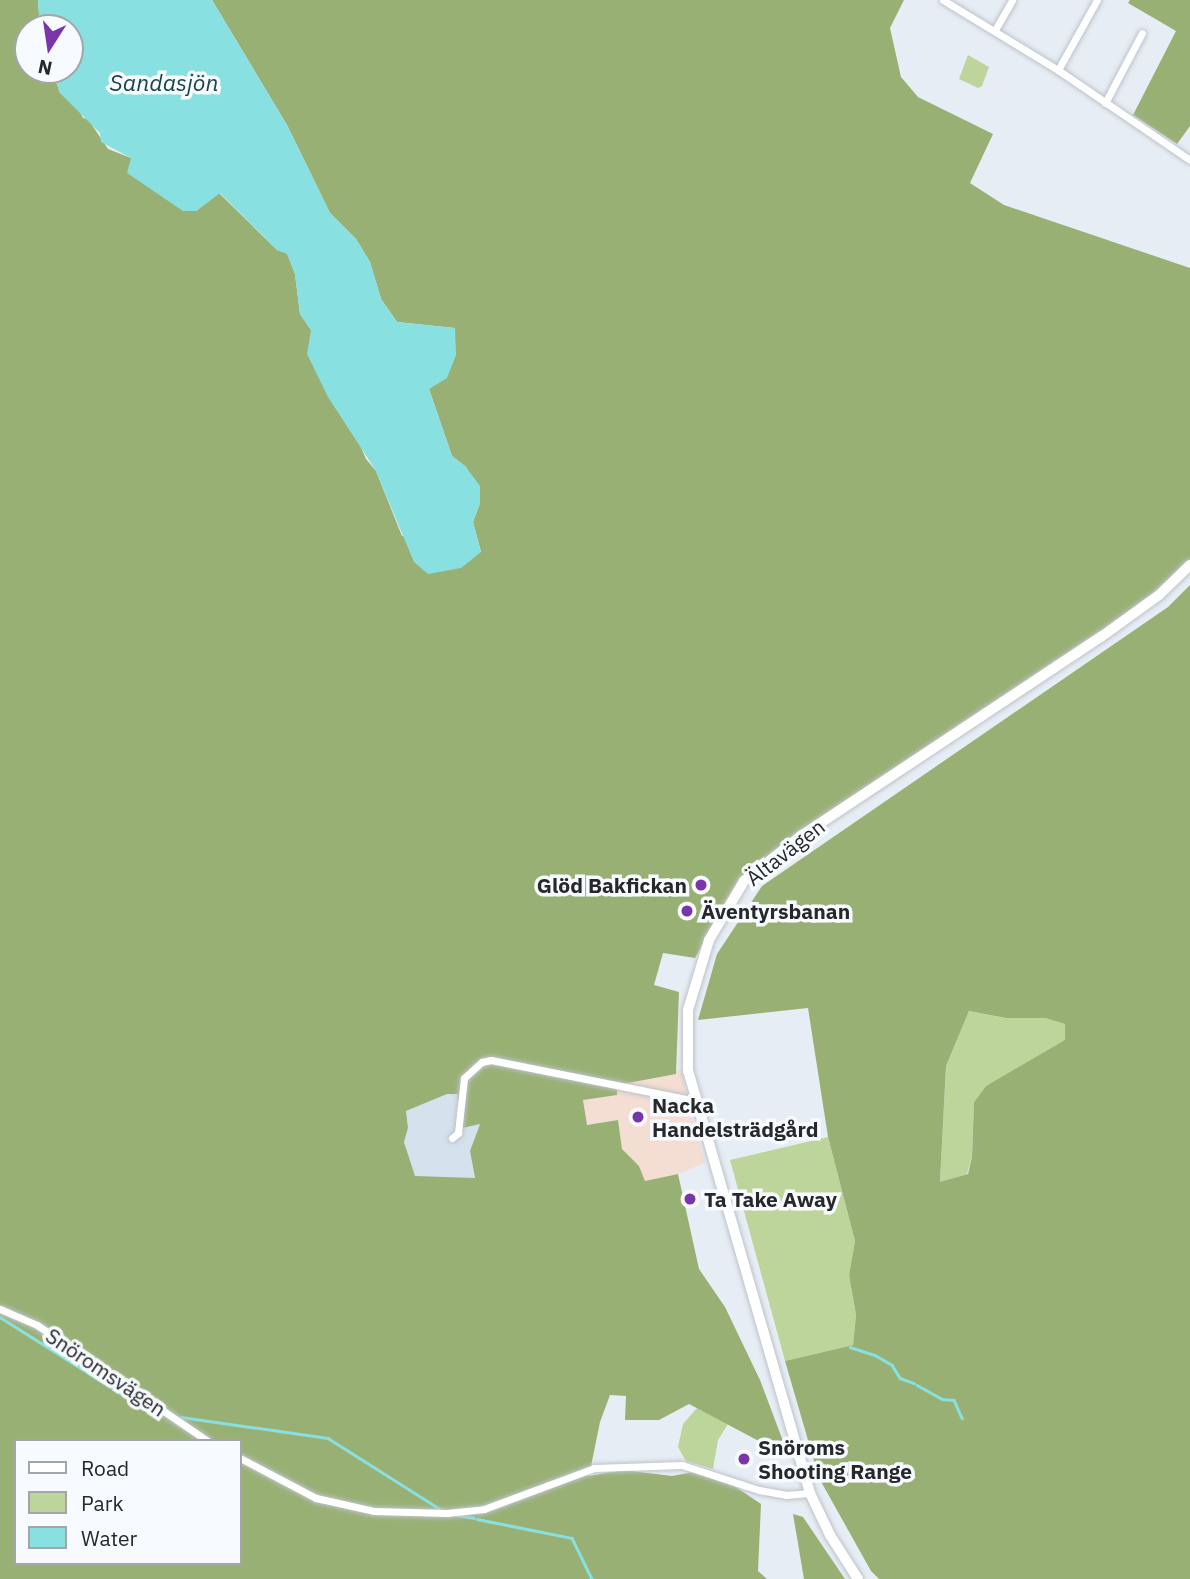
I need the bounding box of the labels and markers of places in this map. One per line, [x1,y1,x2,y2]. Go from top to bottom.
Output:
place label: Glöd Bakfickan [537,872,687,898]
marker: Glöd Bakfickan [693,877,709,893]
place label: Äventyrsbanan [701,898,850,924]
marker: Äventyrsbanan [679,903,695,919]
place label: Nacka Handelsträdgård [652,1092,819,1142]
marker: Nacka Handelsträdgård [630,1109,646,1125]
place label: Ta Take Away [704,1186,837,1212]
marker: Ta Take Away [682,1191,698,1207]
place label: Snöroms Shooting Range [758,1434,912,1484]
marker: Snöroms Shooting Range [736,1451,752,1467]

